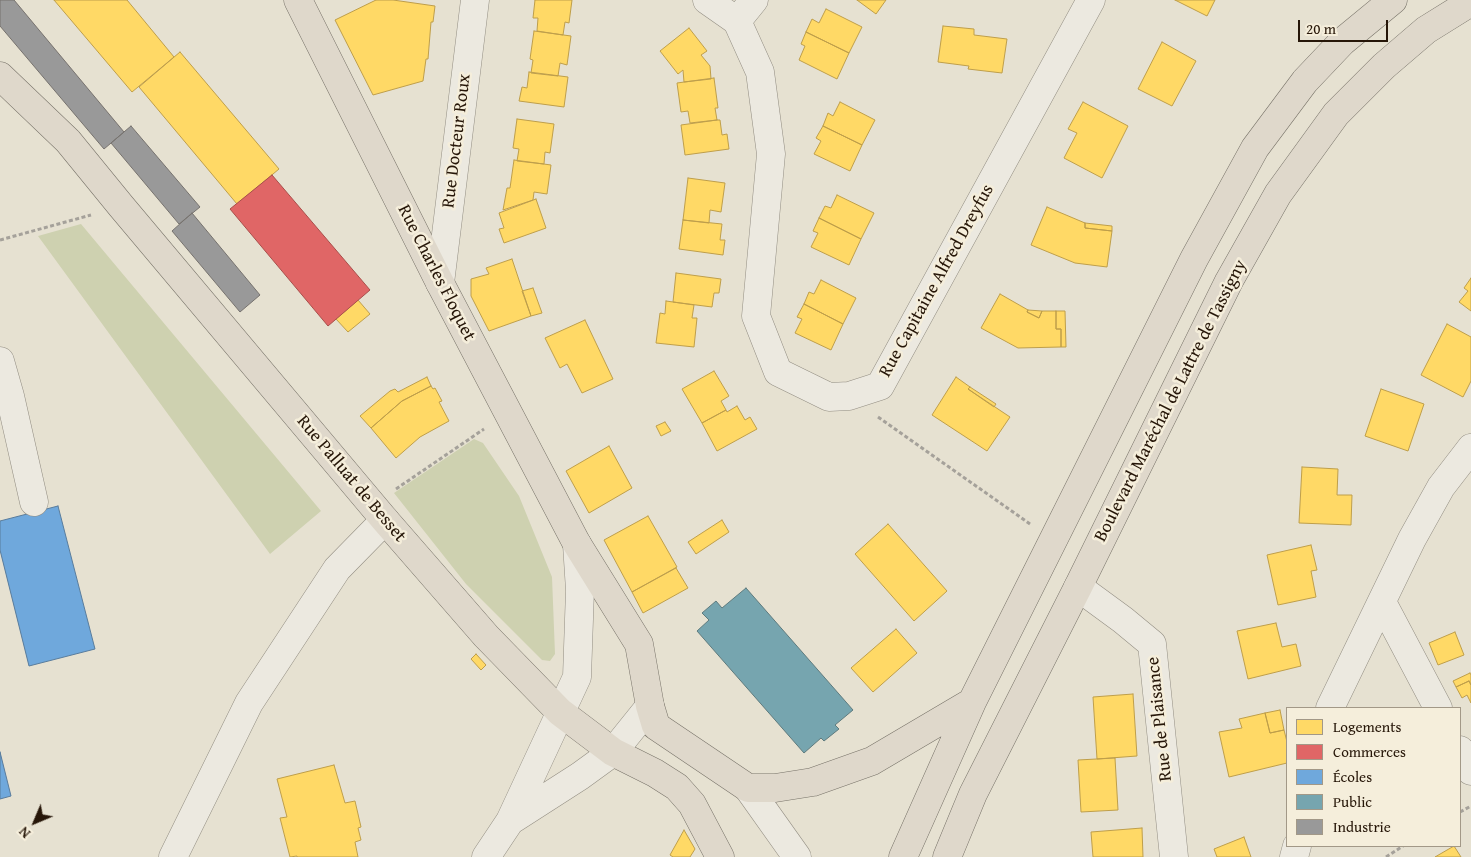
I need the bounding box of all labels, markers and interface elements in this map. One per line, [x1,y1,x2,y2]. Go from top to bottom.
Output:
scale bar [1301,10,1391,42]
text: 20 m [1306,18,1336,39]
street label: Rue Docteur Roux [438,73,476,209]
street label: Rue Capitaine Alfred Dreyfus [875,181,999,381]
street label: Rue Charles Floquet [392,201,480,345]
street label: Boulevard Maréchal de Lattre de Tassigny [1090,256,1252,546]
street label: Rue Palluat de Besset [292,411,410,547]
street label: Rue de Plaisance [1143,656,1177,782]
legend [1286,707,1461,847]
text: Logements [1333,716,1401,737]
text: Commerces [1333,741,1406,762]
text: Écoles [1333,766,1372,787]
text: Public [1333,791,1372,812]
north arrow [10,797,60,847]
text: Industrie [1333,816,1391,837]
text: N [14,822,35,843]

